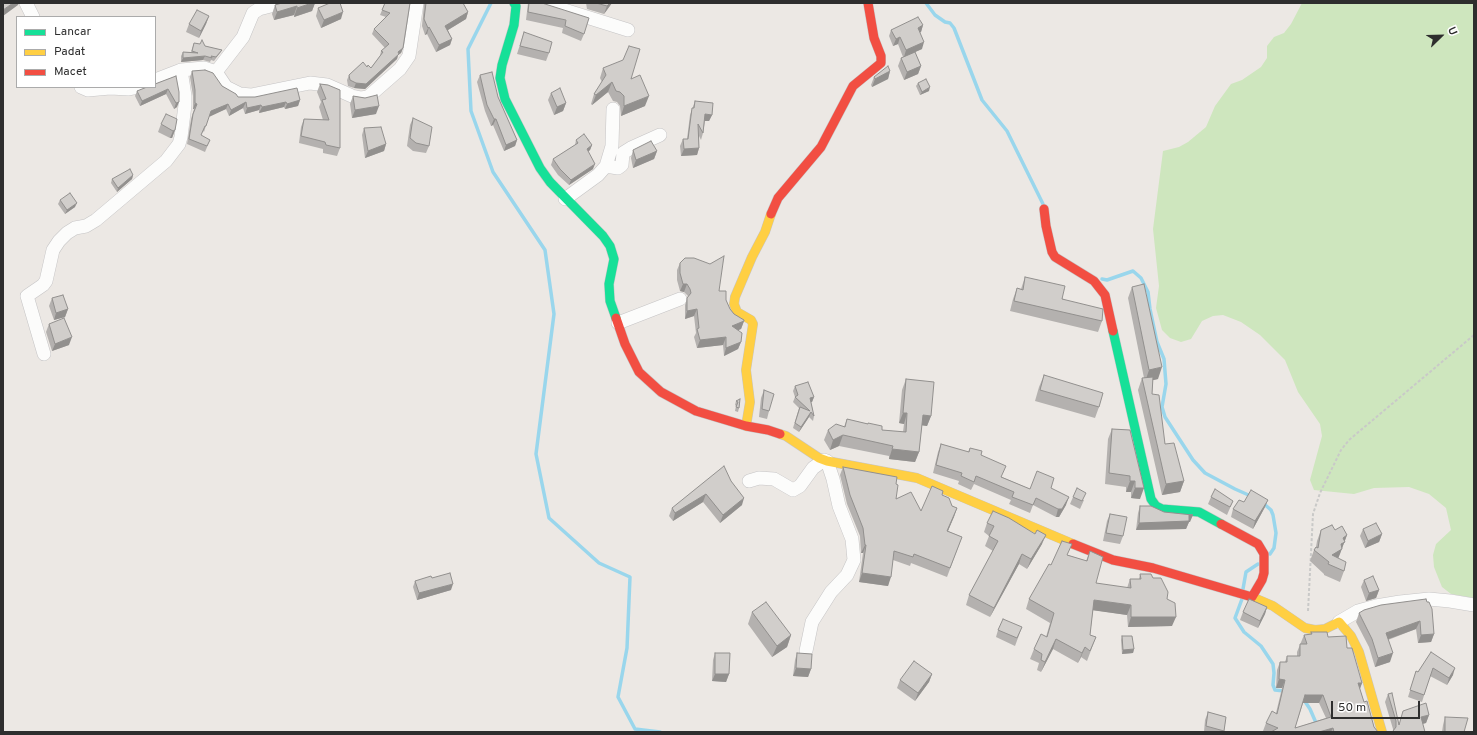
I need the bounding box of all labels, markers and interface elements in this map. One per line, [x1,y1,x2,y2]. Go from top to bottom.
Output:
legend [16,16,156,88]
north arrow [1421,16,1461,56]
text: Lancar [54,24,91,40]
text: U [1444,25,1460,38]
text: Padat [54,44,85,60]
text: Macet [54,64,87,80]
scale bar [1333,693,1422,719]
text: 50 m [1338,700,1366,716]

